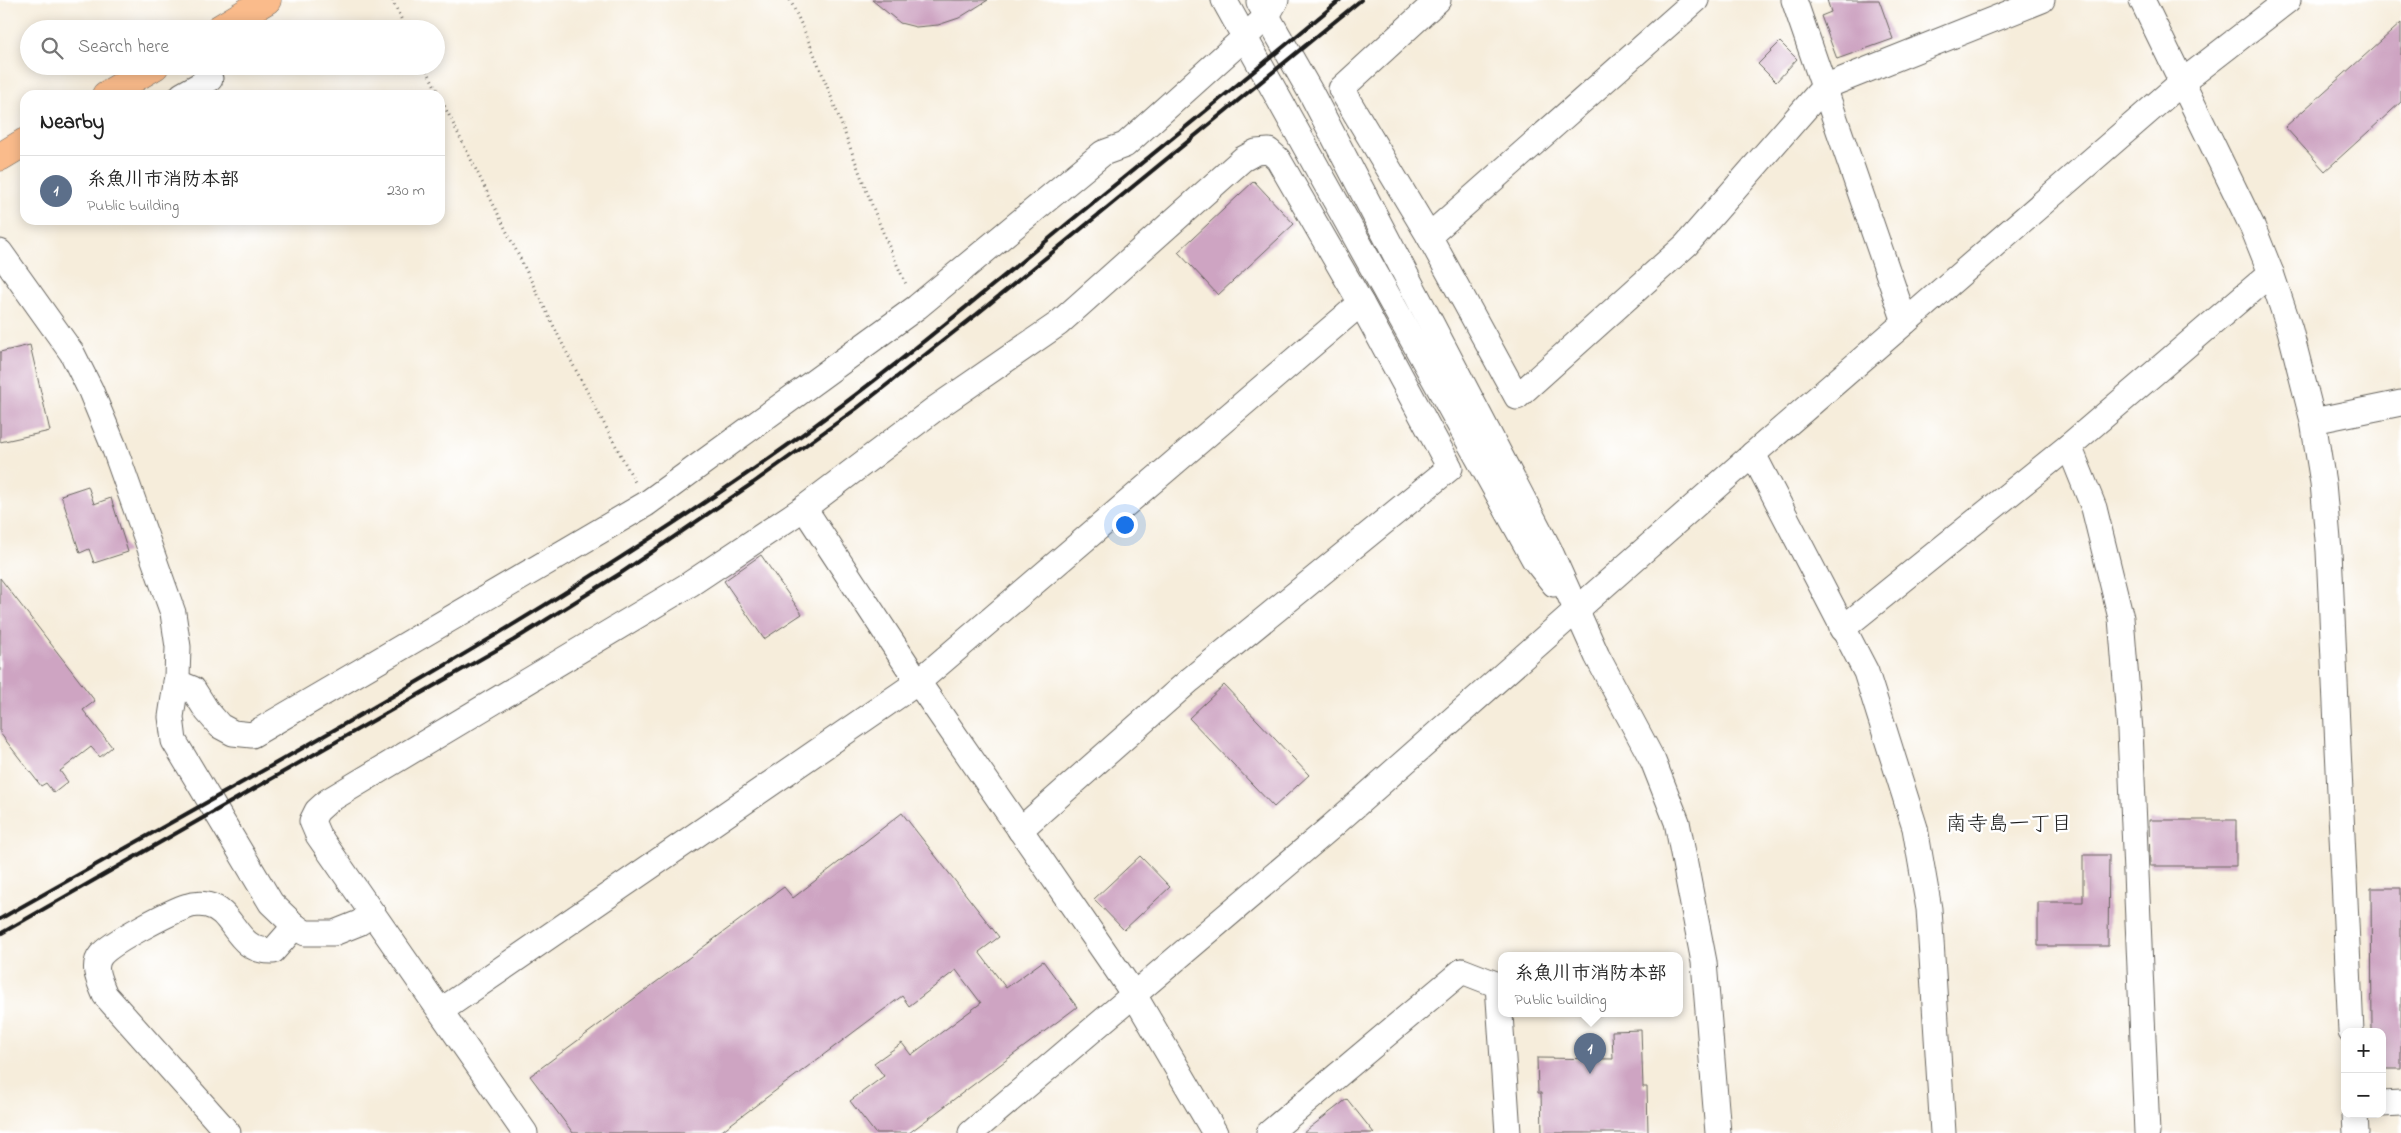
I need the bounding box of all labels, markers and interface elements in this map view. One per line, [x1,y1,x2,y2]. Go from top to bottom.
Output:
search box [20,20,445,75]
icon: search [38,34,66,62]
text: Search here [78,34,169,61]
text: Nearby [40,108,104,138]
text: 糸魚川市消防本部 [87,167,239,194]
text: 1 [53,179,59,203]
text: 230 m [387,179,425,203]
text: Public building [87,194,179,218]
your location [1112,512,1138,538]
district label: 南寺島一丁目 [1946,810,2072,840]
popup [1498,952,1683,1017]
text: 糸魚川市消防本部 [1514,961,1667,988]
text: Public building [1514,988,1607,1012]
map controls [2341,1028,2386,1118]
button: + [2341,1028,2386,1073]
pin: 1 [1574,1033,1606,1074]
button: − [2341,1073,2386,1118]

